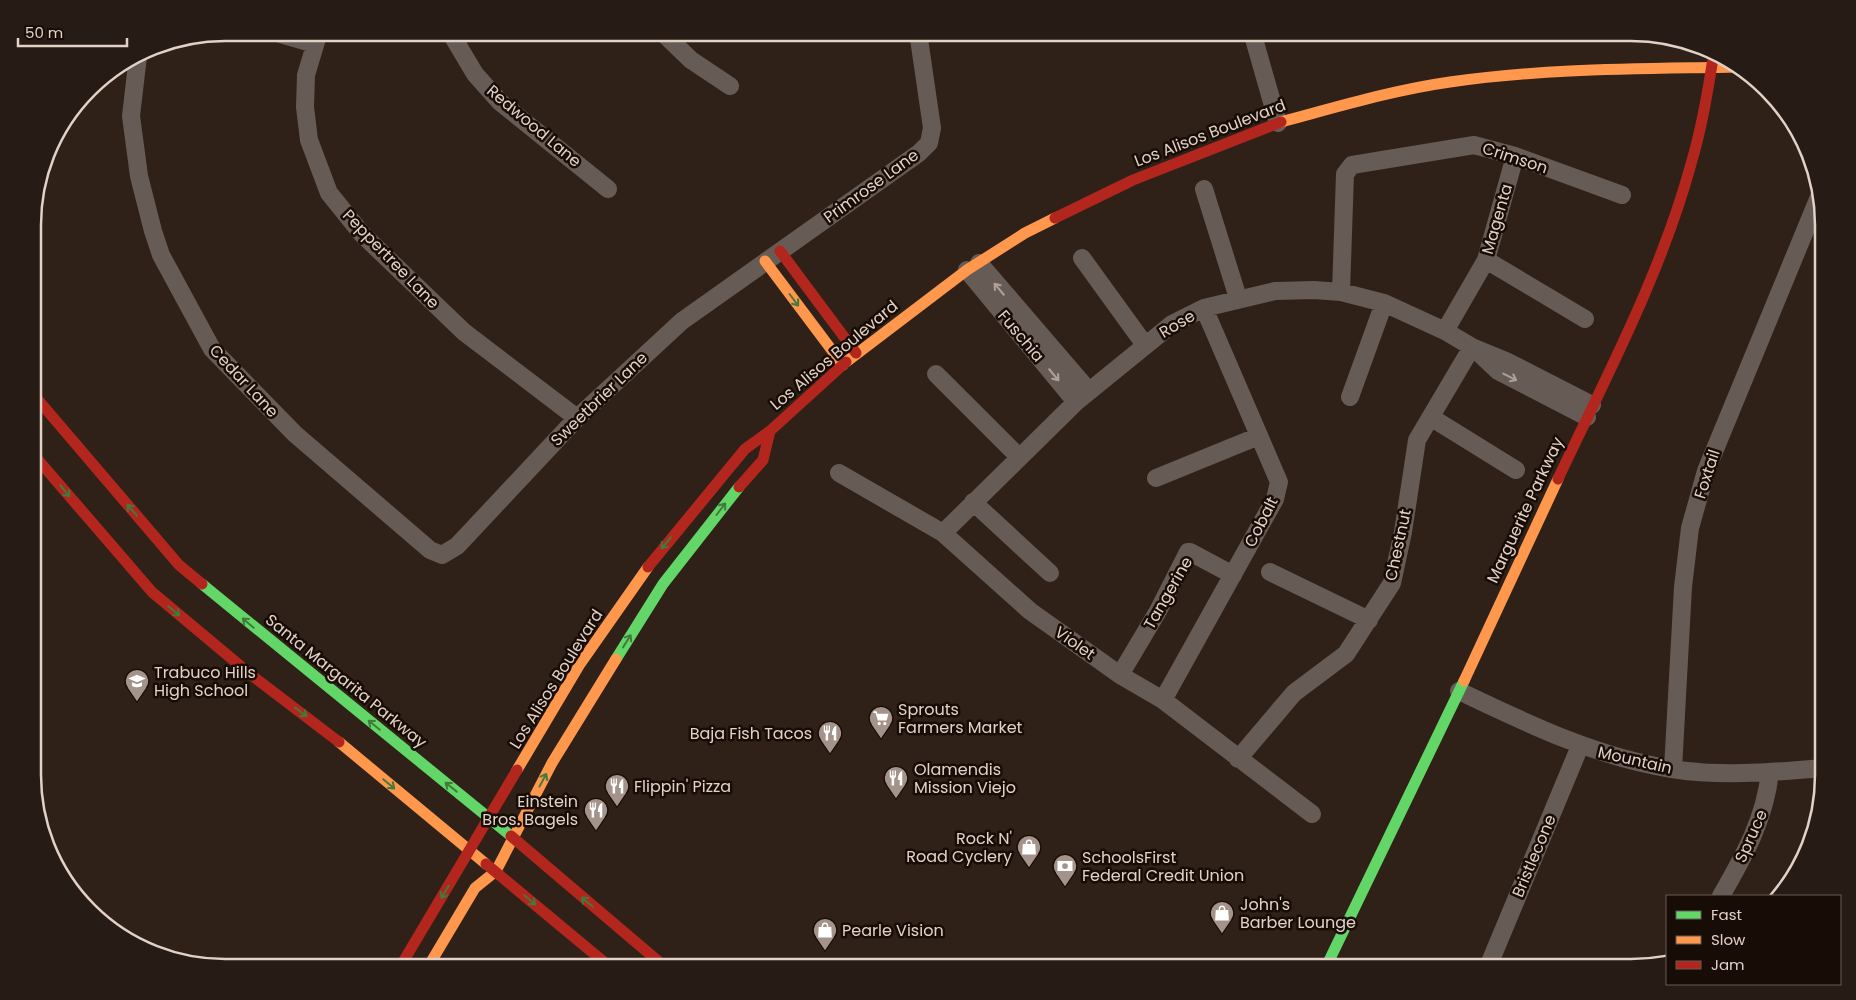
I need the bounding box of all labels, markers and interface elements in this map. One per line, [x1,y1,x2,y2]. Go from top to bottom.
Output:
scale bar [18,15,126,47]
text: 50 m [25,22,63,43]
street label: Redwood Lane [482,80,586,172]
street label: Los Alisos Boulevard [1131,94,1289,172]
street label: Crimson [1479,137,1551,179]
street label: Primrose Lane [819,144,923,228]
street label: Magenta [1476,181,1518,257]
street label: Peppertree Lane [337,204,445,314]
one-way arrow [993,282,1005,295]
one-way arrow [789,293,799,307]
street label: Los Alisos Boulevard [765,295,903,415]
street label: Rose [1155,304,1199,344]
street label: Fuschia [992,305,1050,367]
street label: Cedar Lane [204,339,284,423]
street label: Sweetbrier Lane [545,347,653,451]
one-way arrow [1048,369,1059,382]
one-way arrow [1502,372,1517,382]
street label: Marguerite Parkway [1481,433,1569,587]
street label: Foxtail [1688,446,1726,502]
one-way arrow [59,484,70,497]
street label: Cobalt [1238,493,1284,551]
one-way arrow [716,502,726,516]
one-way arrow [126,504,137,517]
street label: Chestnut [1379,507,1417,583]
one-way arrow [660,537,671,550]
street label: Tangerine [1138,552,1198,634]
one-way arrow [167,605,180,616]
street label: Los Alisos Boulevard [504,605,608,753]
street label: Santa Margarita Parkway [260,609,432,753]
one-way arrow [242,618,255,629]
street label: Violet [1050,621,1100,665]
one-way arrow [623,635,633,649]
place label: Trabuco Hills High School [154,661,256,702]
school or university icon: Trabuco Hills High School [124,668,150,702]
place label: Sprouts Farmers Market [898,698,1023,739]
supermarket icon: Sprouts Farmers Market [868,705,894,739]
one-way arrow [294,707,307,718]
one-way arrow [368,720,381,731]
restaurant icon: Baja Fish Tacos [817,720,843,754]
place label: Baja Fish Tacos [690,722,812,745]
street label: Mountain [1596,740,1674,780]
place label: Olamendis Mission Viejo [914,758,1016,799]
restaurant icon: Olamendis Mission Viejo [883,765,909,799]
one-way arrow [538,773,548,788]
restaurant icon: Flippin' Pizza [604,773,630,807]
place label: Flippin' Pizza [634,775,731,798]
one-way arrow [383,778,396,789]
one-way arrow [445,782,458,793]
place label: Einstein Bros. Bagels [482,790,578,831]
restaurant icon: Einstein Bros. Bagels [583,797,609,831]
street label: Spruce [1729,806,1773,866]
street label: Bristlecone [1506,811,1562,901]
place label: Rock N' Road Cyclery [906,827,1012,868]
shop icon: Rock N' Road Cyclery [1016,834,1042,868]
place label: SchoolsFirst Federal Credit Union [1082,846,1244,887]
bank icon: SchoolsFirst Federal Credit Union [1052,853,1078,887]
one-way arrow [439,885,449,899]
place label: John's Barber Lounge [1240,893,1356,934]
one-way arrow [523,894,536,905]
legend [1666,895,1841,985]
one-way arrow [581,896,594,907]
shop icon: John's Barber Lounge [1209,900,1235,934]
text: Fast [1711,904,1742,925]
shop icon: Pearle Vision [812,917,838,951]
place label: Pearle Vision [842,919,944,942]
text: Slow [1711,929,1746,950]
text: Jam [1711,954,1745,975]

